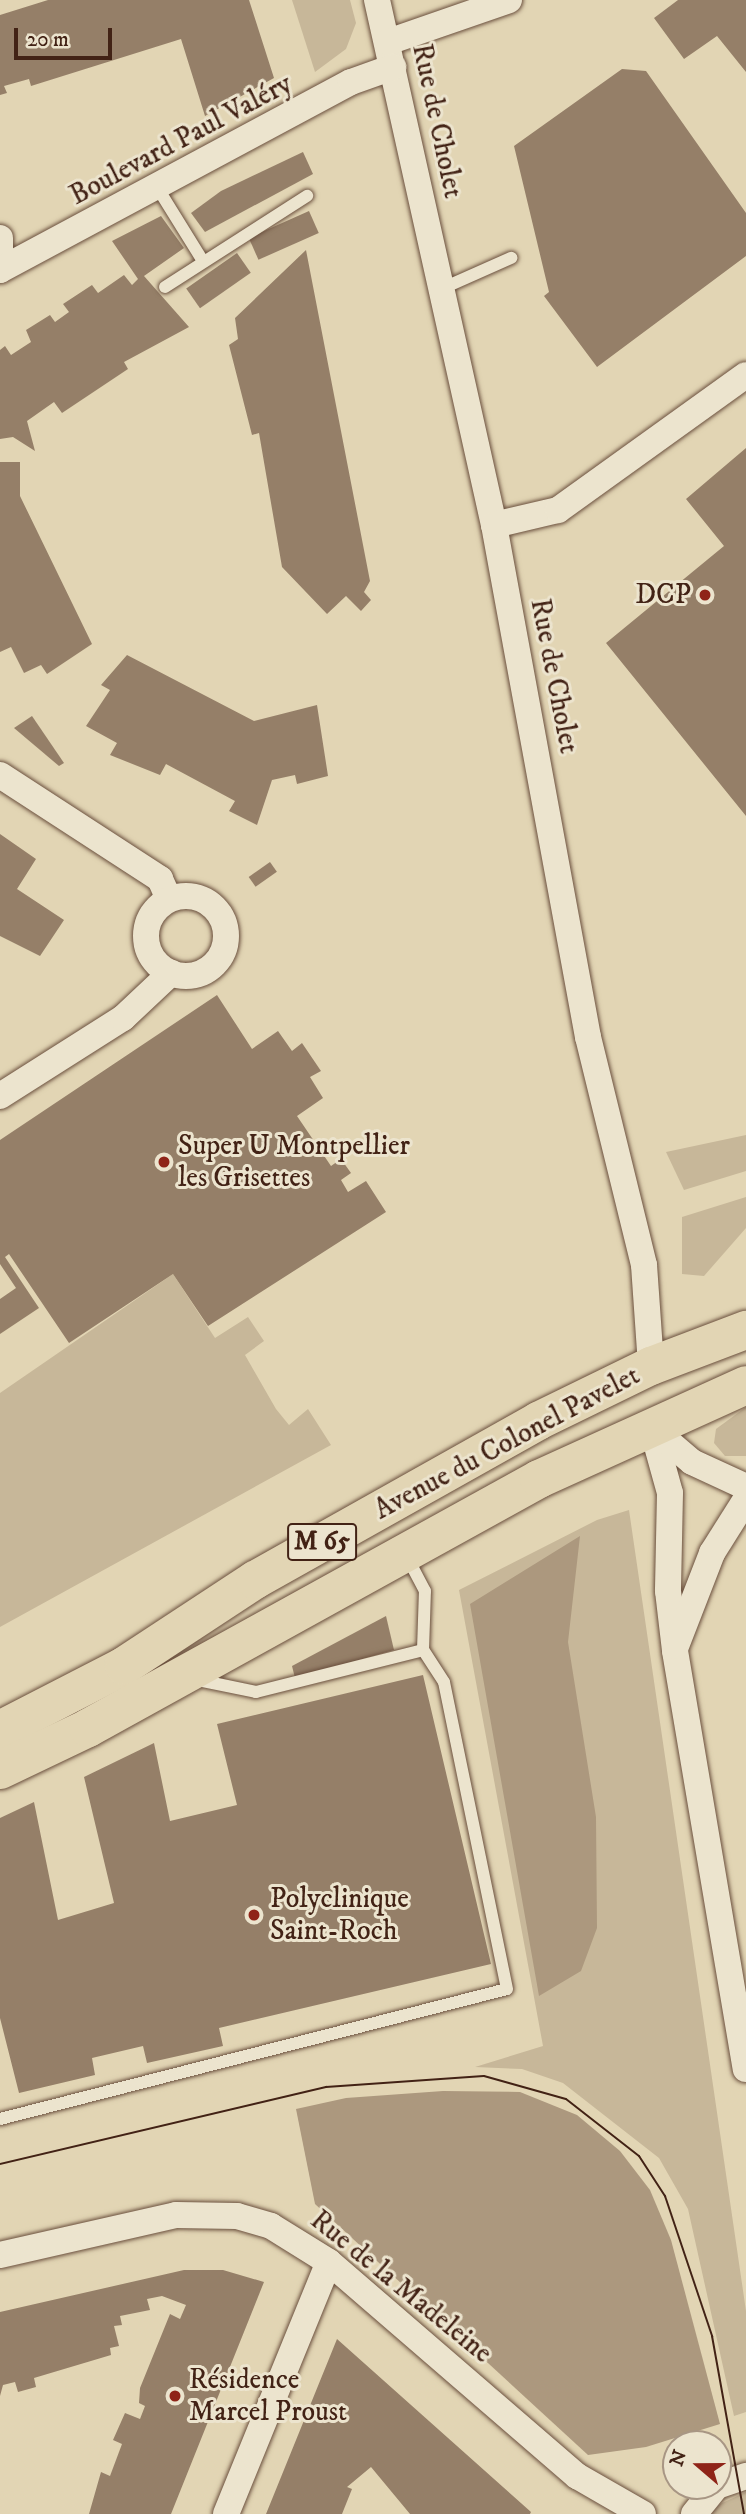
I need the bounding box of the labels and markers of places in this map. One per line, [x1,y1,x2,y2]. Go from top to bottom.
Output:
place label: DCP [635,578,691,612]
marker: DCP [697,587,713,603]
place label: Super U Montpellier les Grisettes [178,1129,410,1195]
marker: Super U Montpellier les Grisettes [156,1154,172,1170]
place label: Polyclinique Saint-Roch [270,1882,409,1948]
marker: Polyclinique Saint-Roch [244,1905,264,1925]
place label: Résidence Marcel Proust [189,2363,347,2429]
marker: Résidence Marcel Proust [167,2388,183,2404]

